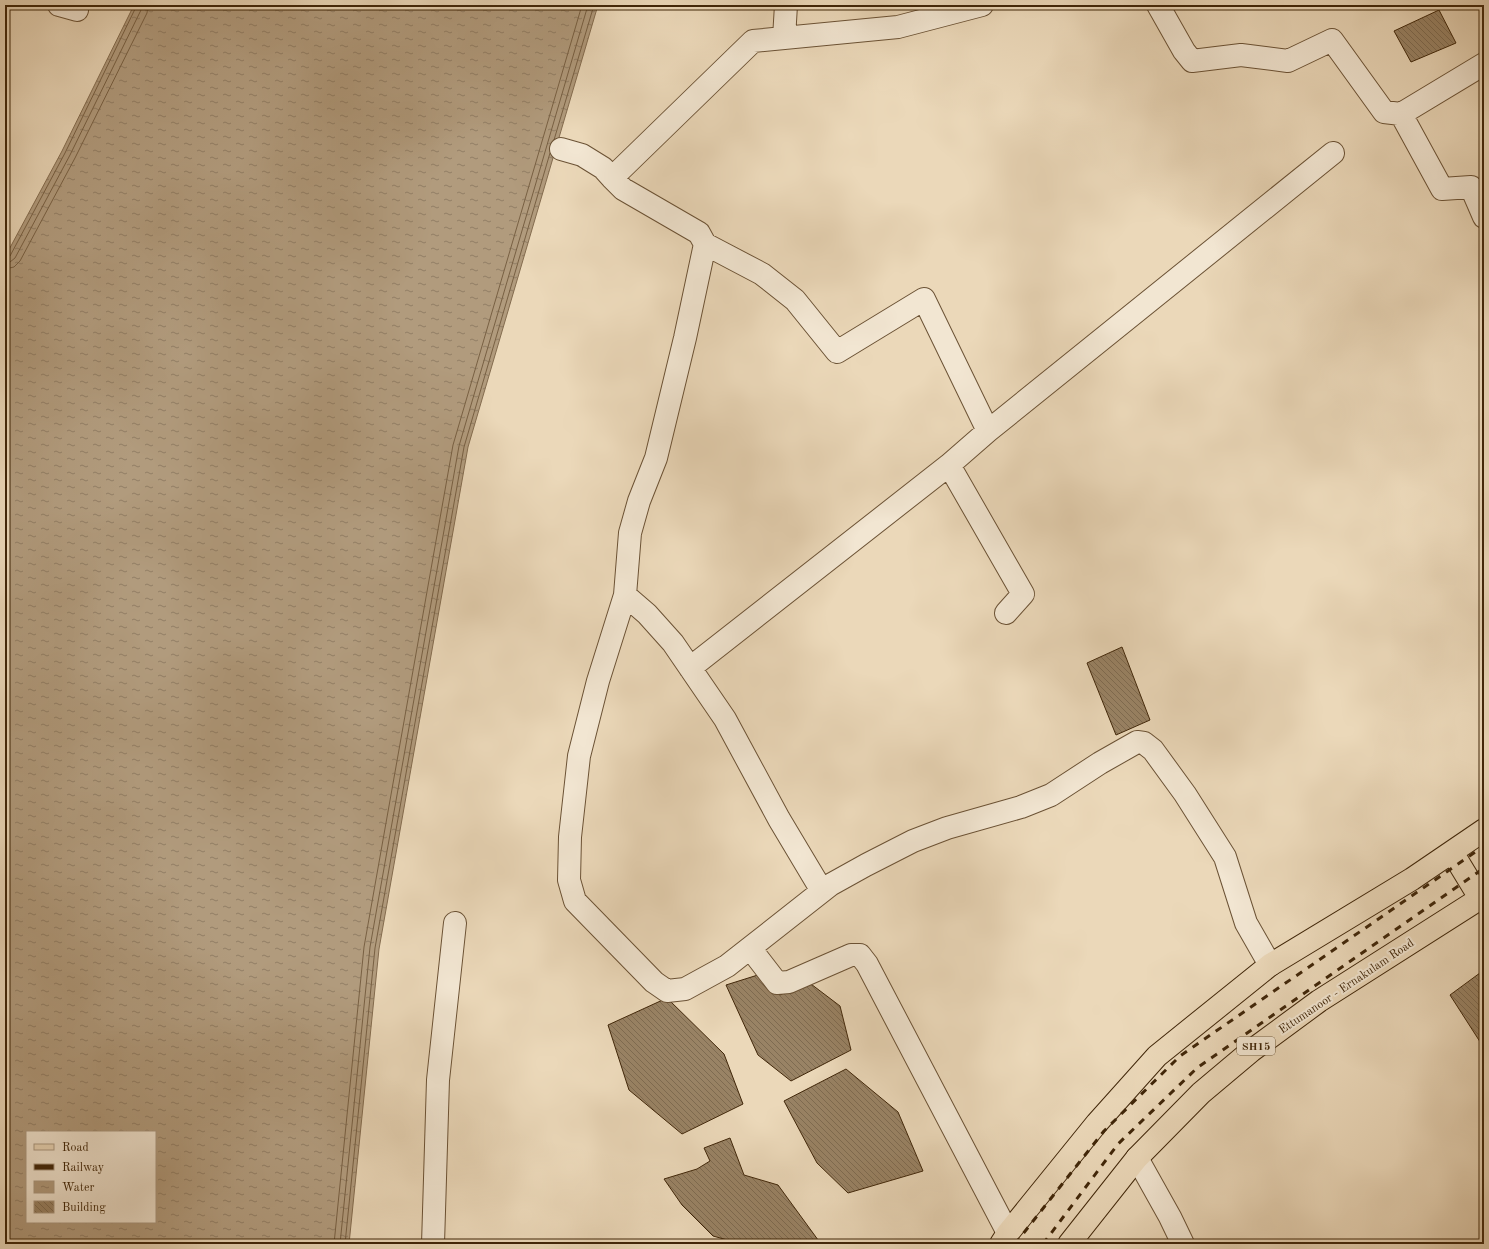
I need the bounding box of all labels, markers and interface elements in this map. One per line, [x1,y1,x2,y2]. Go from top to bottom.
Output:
street label: Ettumanoor - Ernakulam Road [1277,937,1416,1037]
road number: SH15 [1237,1037,1275,1055]
legend [26,1131,156,1223]
text: Road [62,1142,89,1154]
text: Railway [62,1162,105,1174]
text: Water [62,1182,95,1194]
text: Building [62,1202,106,1214]

